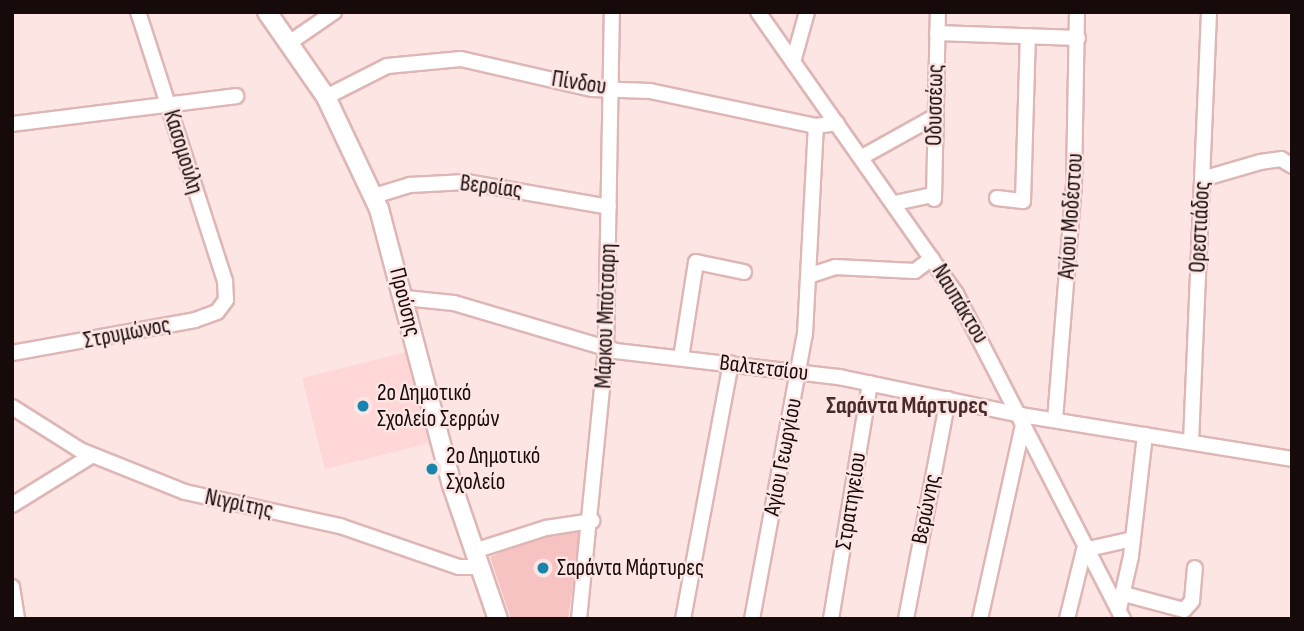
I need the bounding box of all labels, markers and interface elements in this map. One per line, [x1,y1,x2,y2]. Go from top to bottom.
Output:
street label: Οδυσσέως [920,64,950,146]
street label: Πίνδου [550,65,608,101]
street label: Κασομούλη [157,107,209,197]
street label: Αγίου Μοδέστου [1053,152,1089,280]
street label: Βεροίας [458,170,524,204]
street label: Ορεστιάδος [1184,181,1216,273]
street label: Μάρκου Μπότσαρη [590,243,622,389]
street label: Ναυπάκτου [926,259,994,349]
street label: Προύσης [383,265,427,339]
street label: Στρυμώνος [81,311,173,355]
street label: Βαλτετσίου [718,349,810,387]
place label: 2ο Δημοτικό Σχολείο Σερρών [377,379,499,433]
district label: Σαράντα Μάρτυρες [826,392,988,420]
street label: Αγίου Γεωργίου [758,396,808,518]
marker: 2ο Δημοτικό Σχολείο Σερρών [355,398,371,414]
place label: 2ο Δημοτικό Σχολείο [446,442,540,496]
street label: Στρατηγείου [830,451,872,551]
marker: 2ο Δημοτικό Σχολείο [424,461,440,477]
street label: Βερώνης [906,472,946,546]
street label: Νιγρίτης [202,483,276,525]
place label: Σαράντα Μάρτυρες [557,554,704,582]
marker: Σαράντα Μάρτυρες [535,560,551,576]

